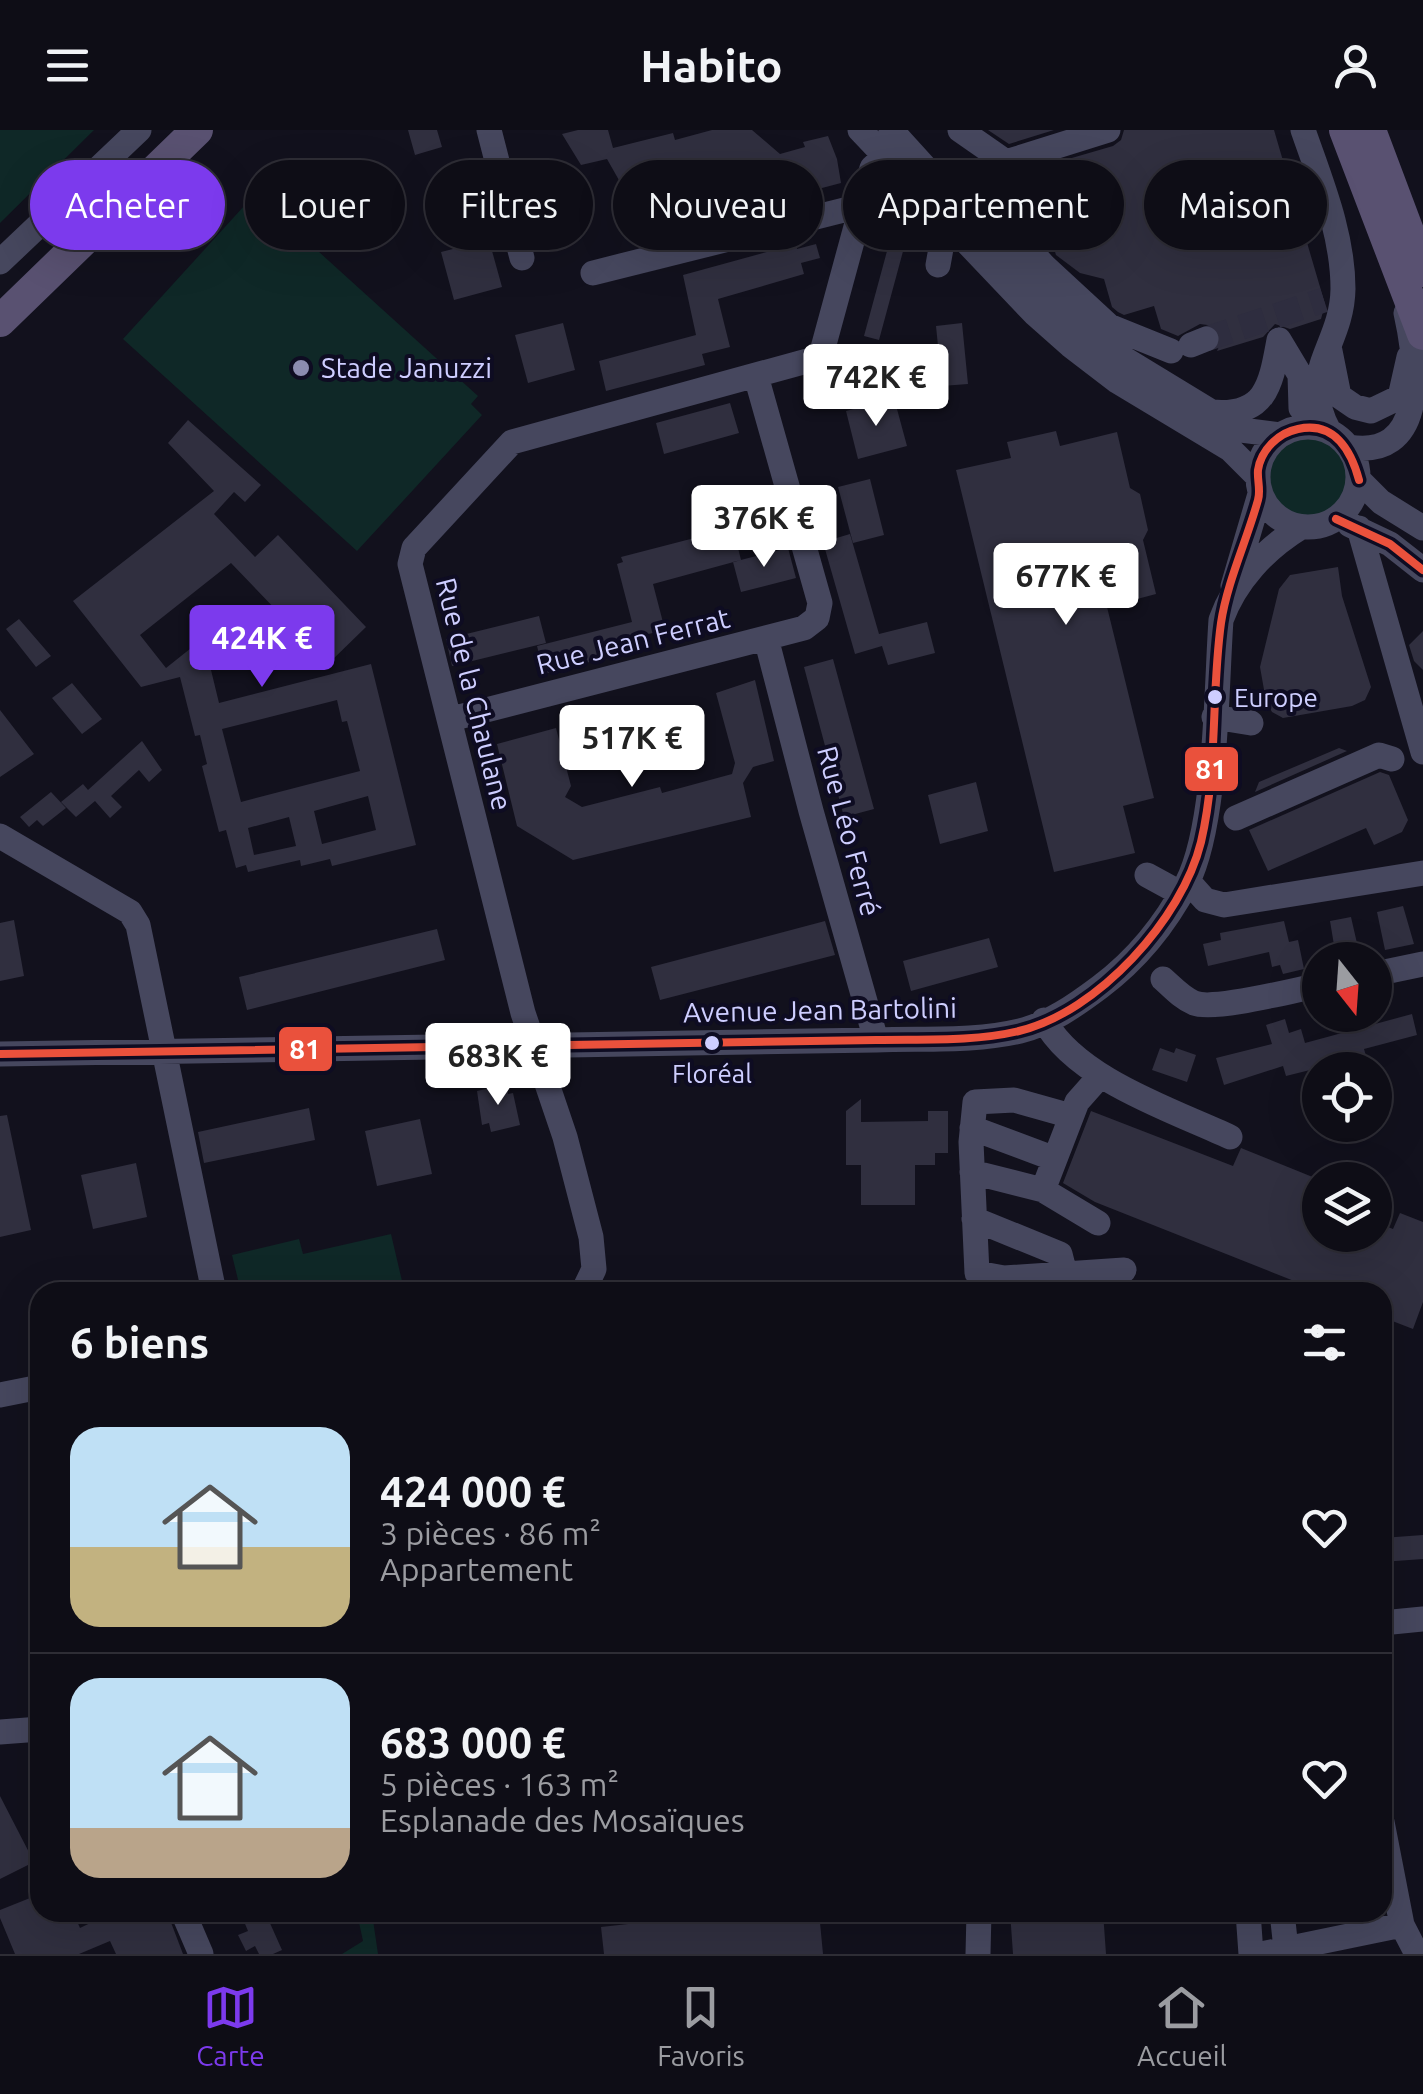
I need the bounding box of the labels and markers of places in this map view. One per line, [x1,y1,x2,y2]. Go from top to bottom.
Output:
pin: 742K € [795,344,957,429]
place label: Stade Januzzi [321,352,492,383]
marker: Stade Januzzi [290,357,312,379]
pin: 376K € [683,485,845,570]
pin: 677K € [985,543,1147,628]
pin: 424K € [181,605,343,690]
place label: Europe [1234,683,1318,712]
marker: Europe [1205,687,1225,707]
pin: 517K € [551,705,713,790]
pin: 683K € [417,1023,579,1108]
marker: Floréal [702,1033,722,1053]
place label: Floréal [672,1059,752,1088]

